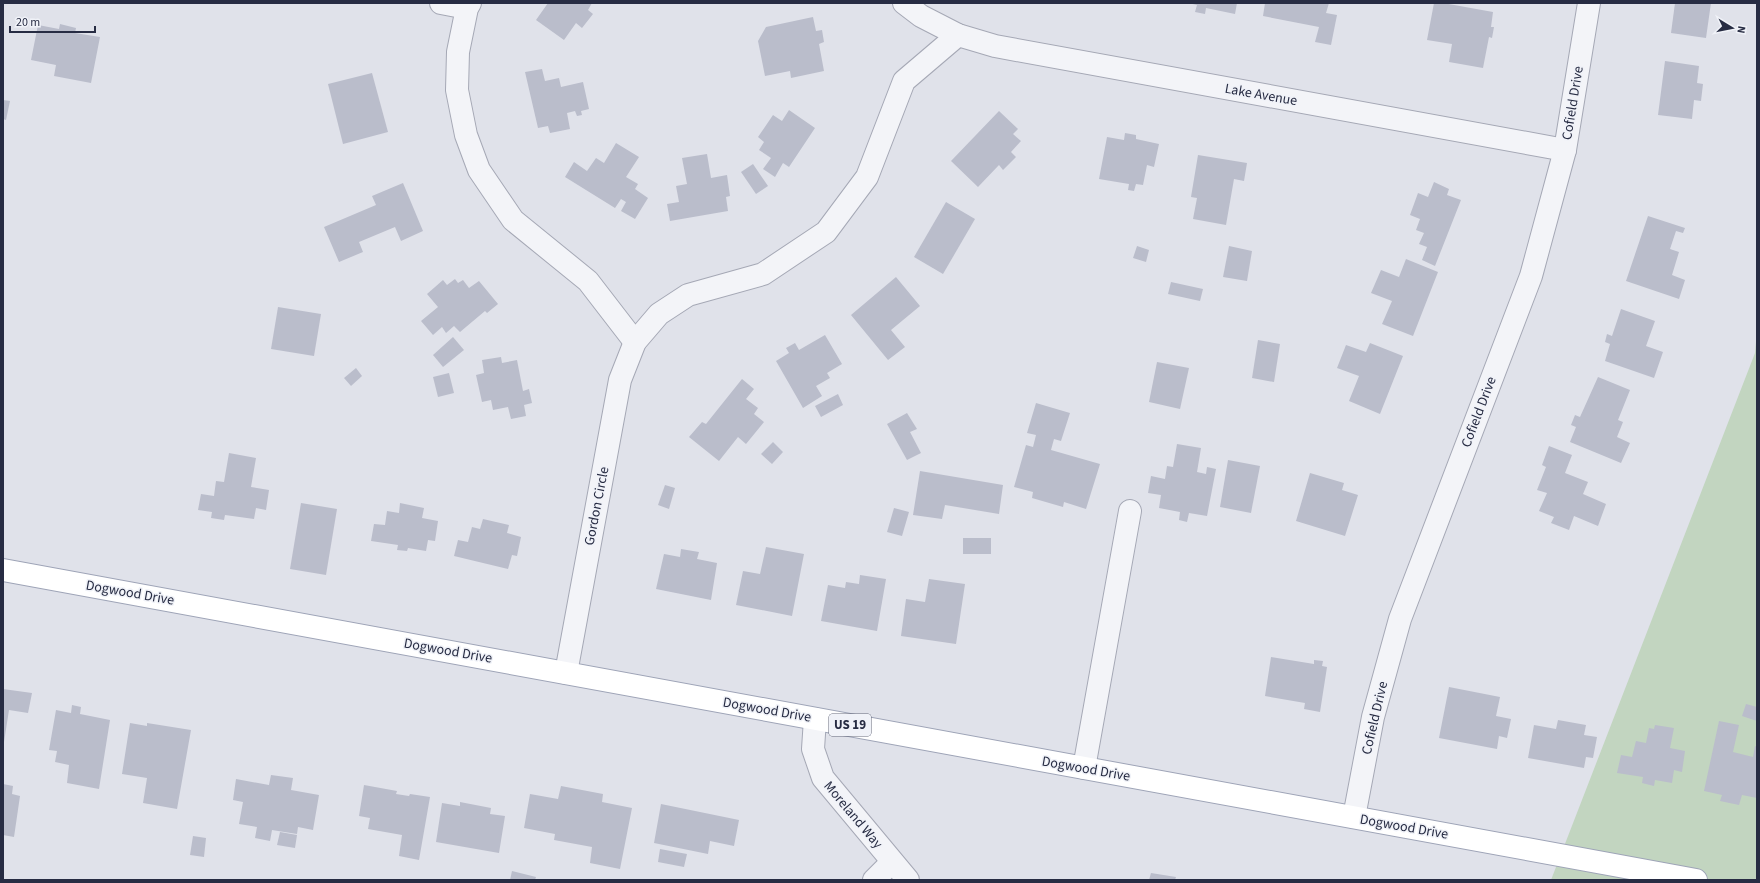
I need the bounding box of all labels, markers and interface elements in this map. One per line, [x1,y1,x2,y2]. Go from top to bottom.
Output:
scale bar [10,8,95,34]
north arrow [1712,8,1752,48]
text: 20 m [16,14,40,31]
text: N [1733,25,1749,35]
street label: Cofield Drive [1557,65,1589,141]
street label: Lake Avenue [1223,79,1299,111]
street label: Cofield Drive [1456,374,1502,450]
street label: Gordon Circle [580,465,614,547]
street label: Dogwood Drive [84,575,176,611]
street label: Dogwood Drive [402,633,494,669]
street label: Cofield Drive [1357,679,1393,757]
street label: Dogwood Drive [721,692,813,728]
road number: US 19 [829,714,871,736]
street label: Dogwood Drive [1040,751,1132,787]
street label: Moreland Way [819,777,888,853]
street label: Dogwood Drive [1358,809,1450,845]

